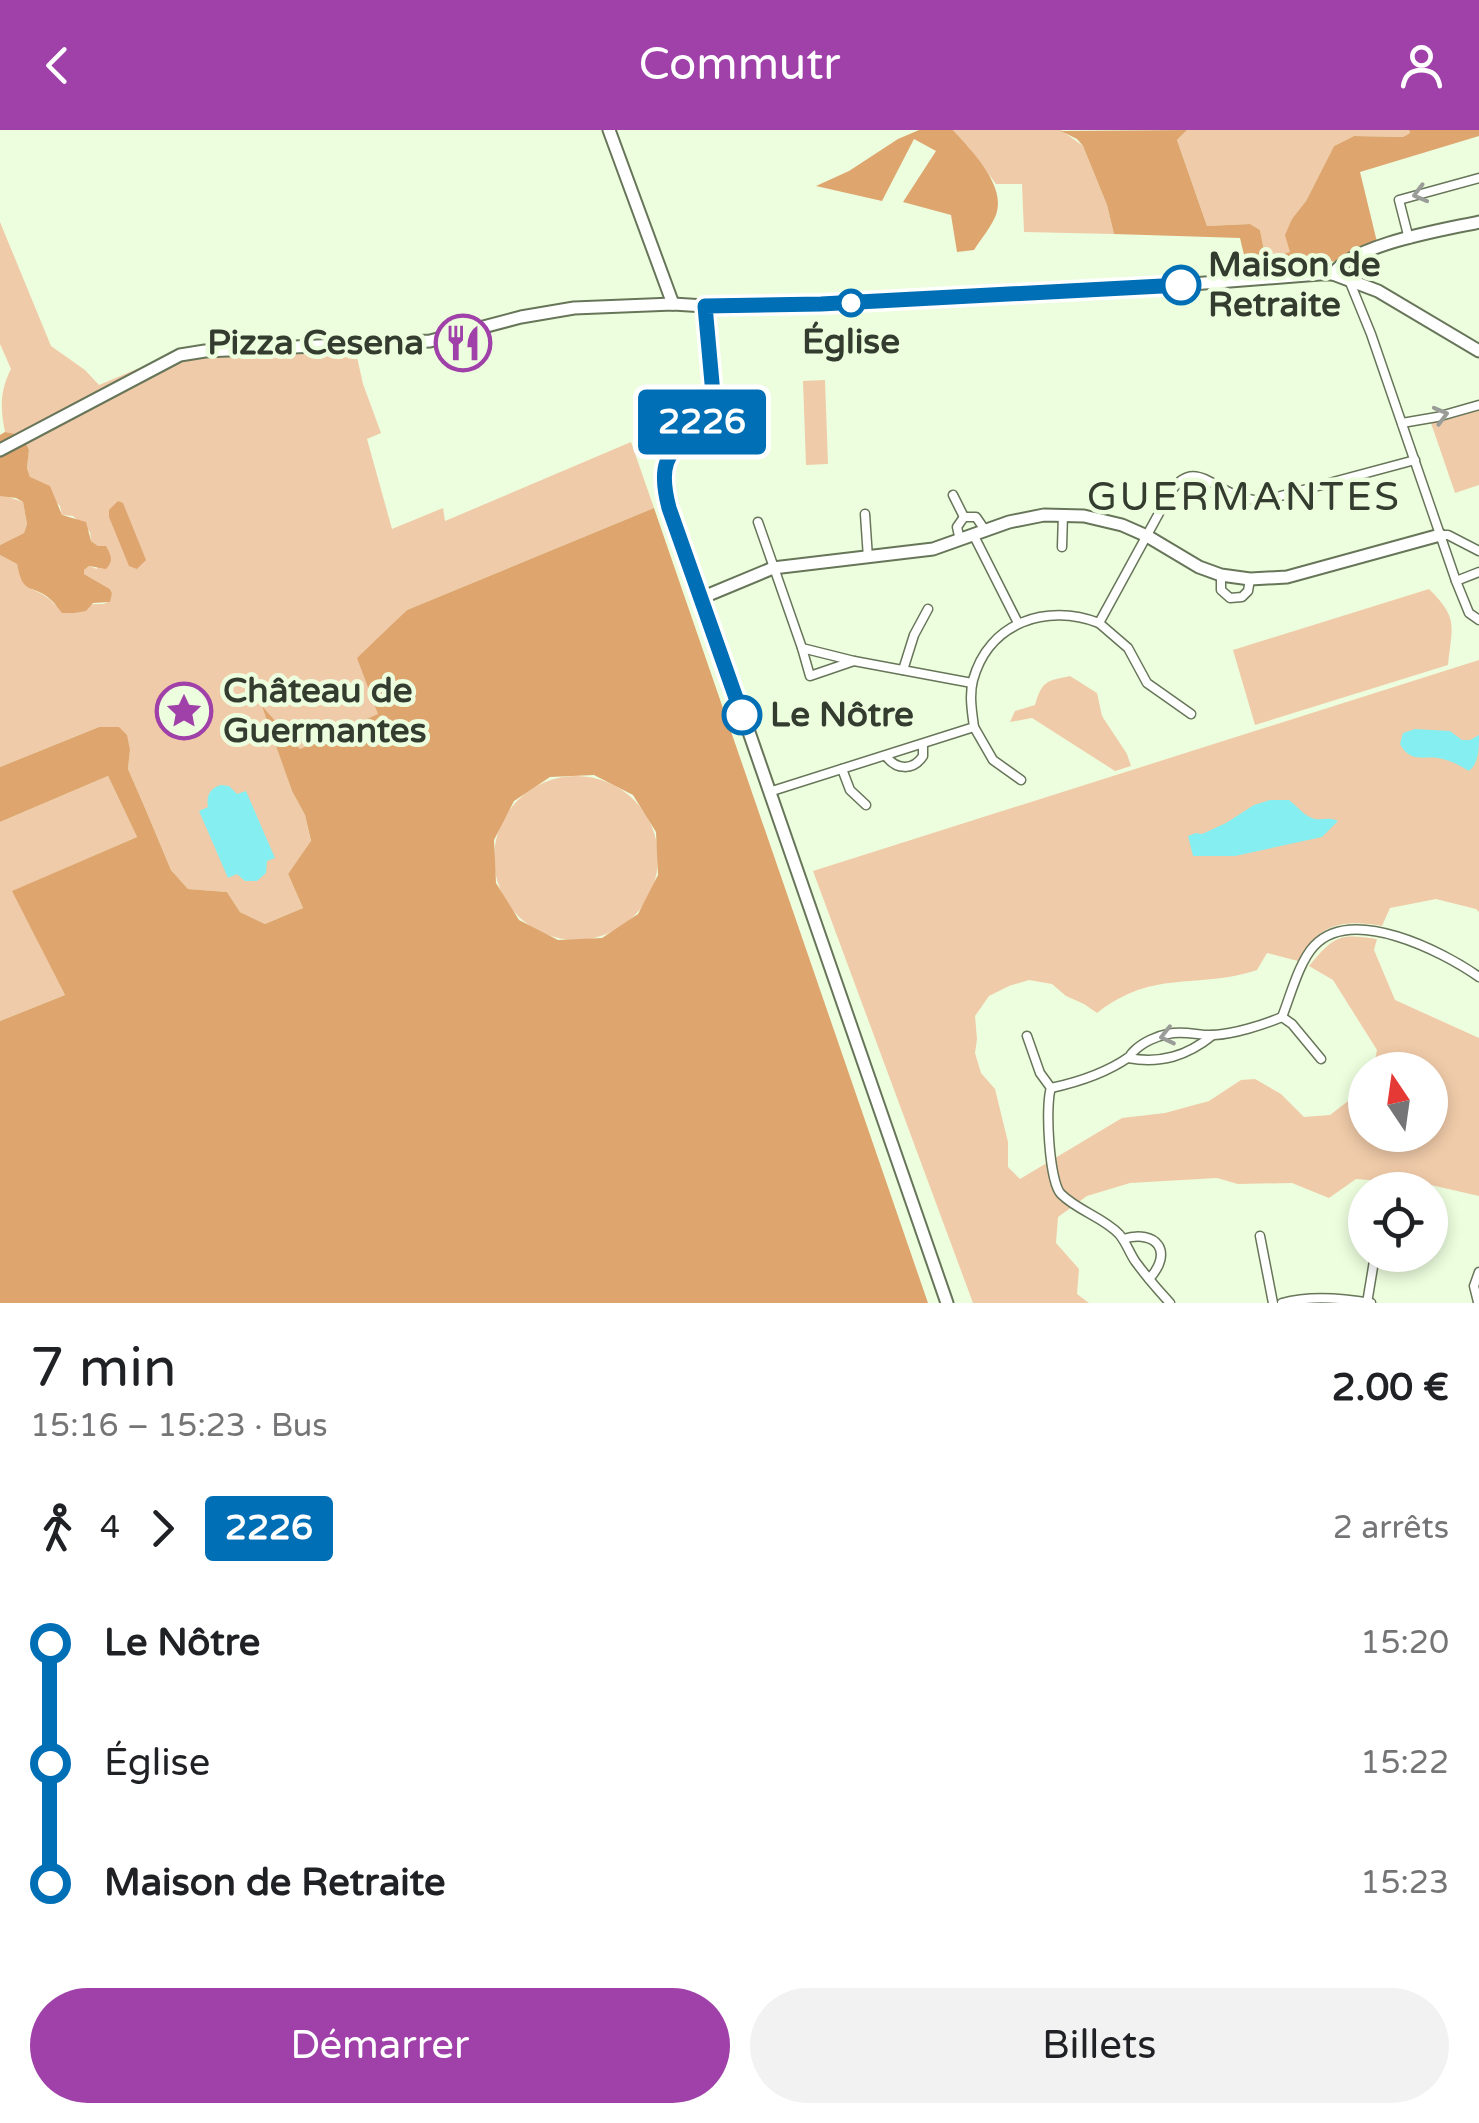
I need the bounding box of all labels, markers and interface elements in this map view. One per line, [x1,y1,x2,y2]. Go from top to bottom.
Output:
icon: back [30,38,85,93]
text: Commutr [638,38,841,92]
icon: person [1394,38,1449,93]
one-way arrow [1411,183,1429,204]
place label: Maison de Retraite [1208,244,1381,326]
marker: Maison de Retraite [1162,266,1200,304]
marker: Église [838,290,864,316]
restaurant icon: Pizza Cesena [433,313,493,373]
place label: Église [802,321,900,363]
place label: Pizza Cesena [207,322,424,364]
line badge: 2226 [632,390,772,454]
text: 2226 [658,401,746,443]
one-way arrow [1432,406,1449,427]
district label: GUERMANTES [1087,473,1401,521]
place label: Château de Guermantes [223,670,426,752]
place icon: Château de Guermantes [154,681,214,741]
place label: Le Nôtre [770,694,914,736]
marker: Le Nôtre [723,696,761,734]
one-way arrow [1159,1024,1176,1045]
north arrow [1348,1052,1448,1152]
map controls [1348,1052,1448,1272]
button: locate [1348,1172,1448,1272]
text: 7 min [30,1336,177,1402]
text: 2.00 € [1332,1365,1449,1411]
text: 15:16 – 15:23 · Bus [30,1407,328,1445]
icon: walk [30,1501,85,1556]
icon: forward [135,1501,190,1556]
text: 2226 [225,1507,313,1549]
text: 4 [100,1509,120,1547]
text: 2 arrêts [1333,1509,1449,1547]
text: Le Nôtre [104,1620,260,1666]
text: 15:20 [1360,1624,1449,1662]
text: Église [104,1740,210,1786]
text: 15:22 [1360,1744,1449,1782]
text: Maison de Retraite [104,1860,445,1906]
text: 15:23 [1360,1864,1449,1902]
button: Démarrer [30,1988,730,2103]
button: Billets [750,1988,1449,2103]

